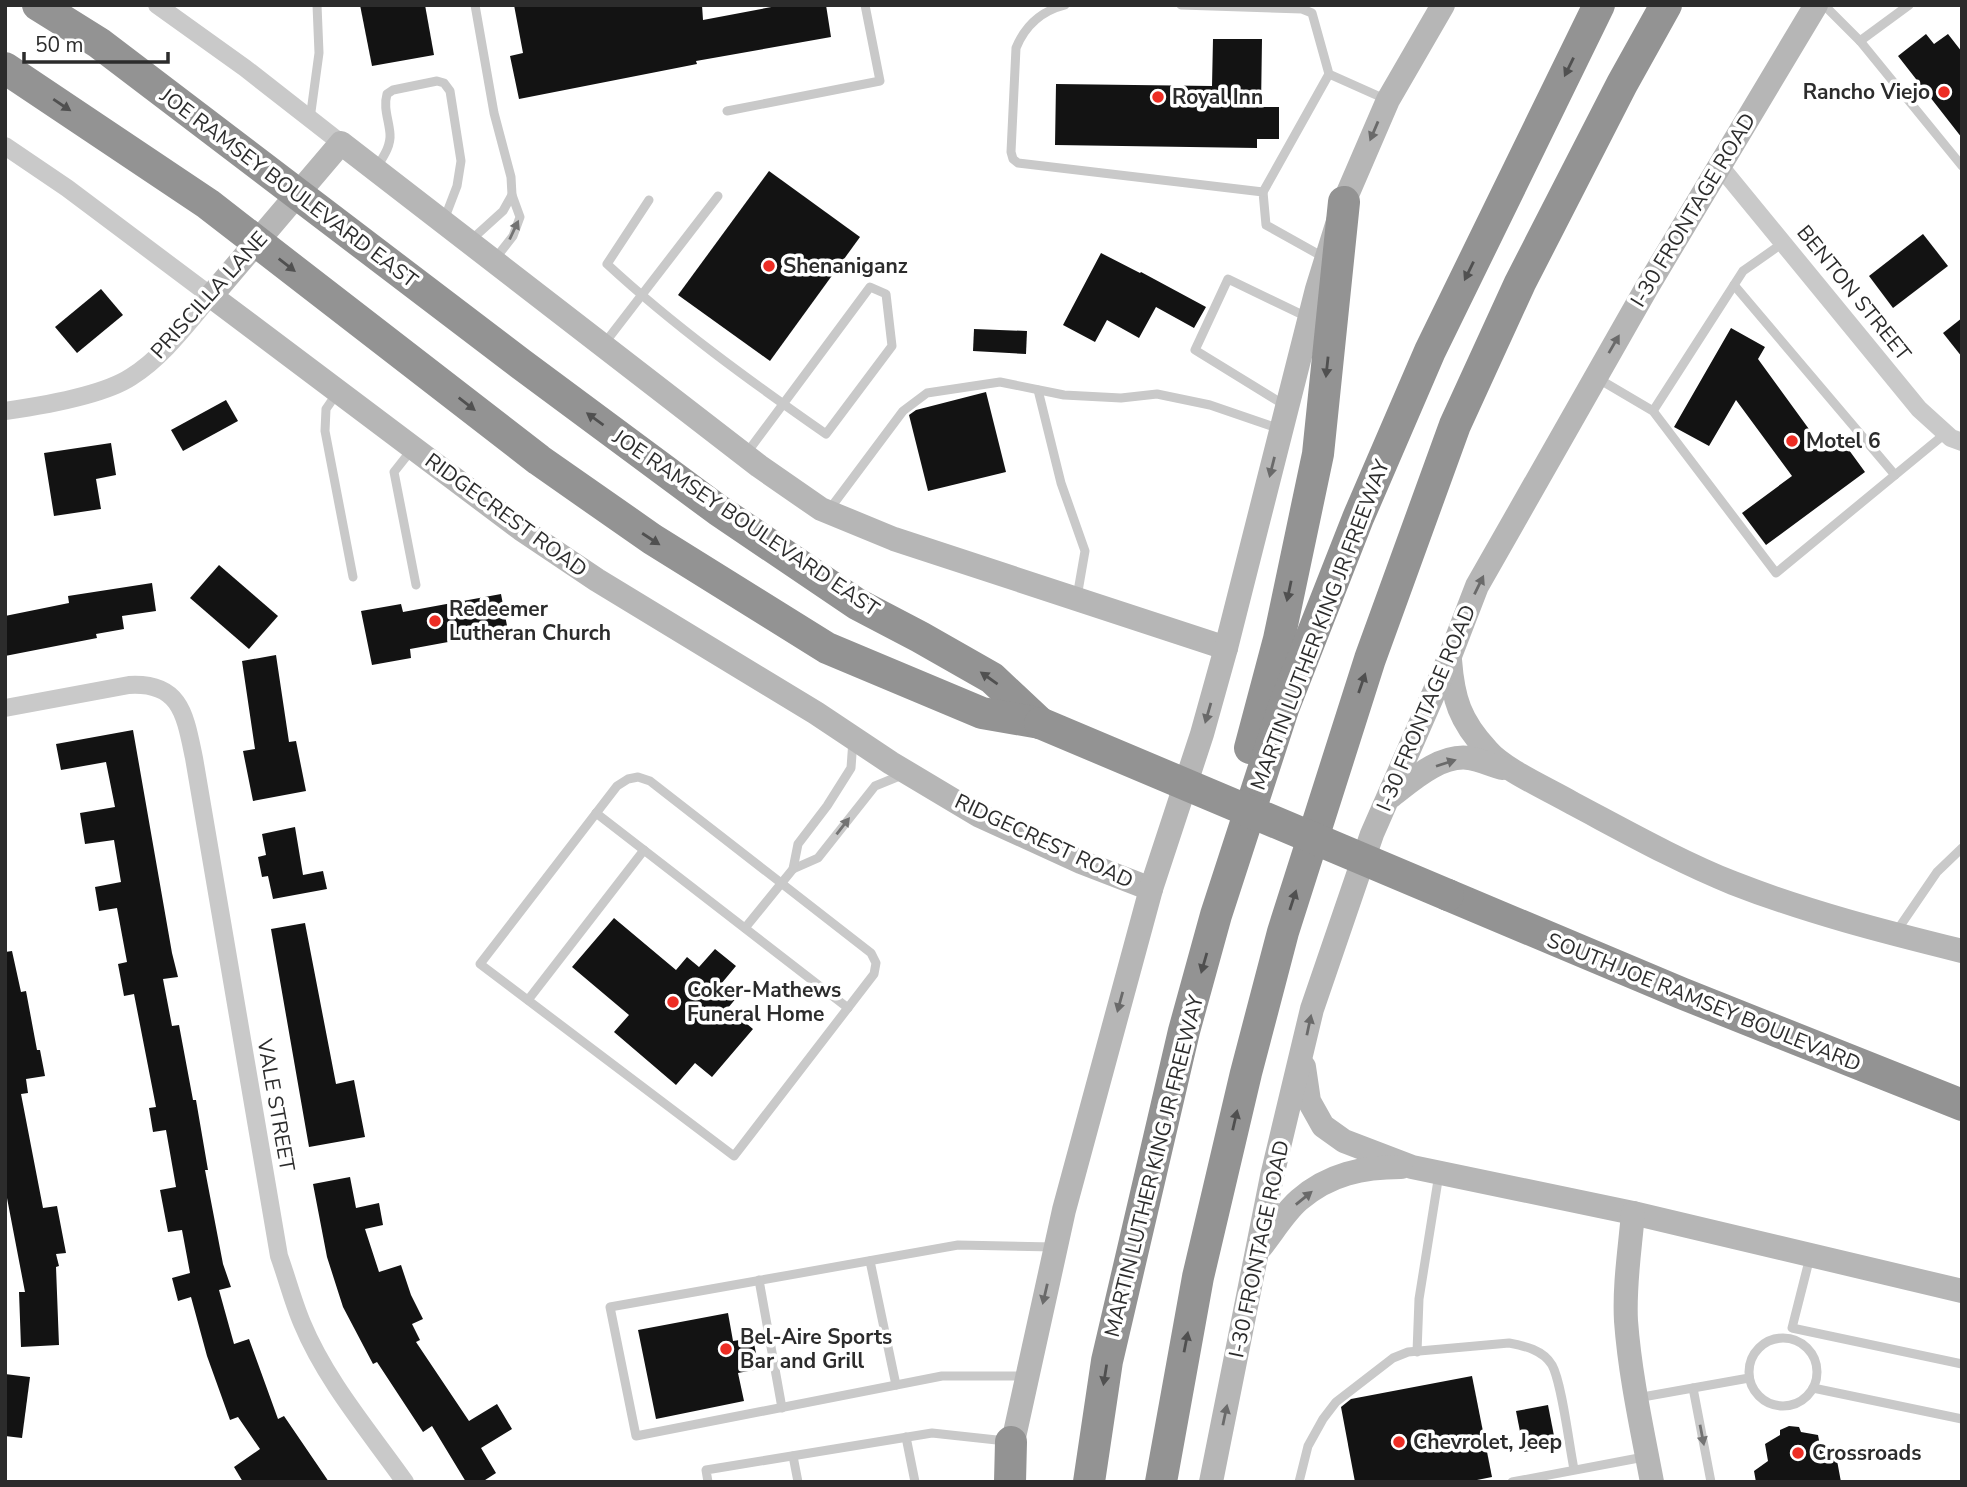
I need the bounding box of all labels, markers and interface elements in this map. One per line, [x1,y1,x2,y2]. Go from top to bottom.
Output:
scale bar [24,21,168,65]
text: 50 m [35,31,84,59]
one-way arrow [1563,57,1575,77]
place label: Rancho Viejo [1803,78,1930,106]
street label: JOE RAMSEY BOULEVARD EAST [154,81,424,294]
place label: Royal Inn [1172,83,1263,111]
marker: Rancho Viejo [1936,84,1952,100]
marker: Royal Inn [1150,89,1166,105]
one-way arrow [53,98,71,112]
street label: I-30 FRONTAGE ROAD [1624,108,1762,312]
one-way arrow [1369,121,1380,142]
street label: BENTON STREET [1791,219,1918,367]
one-way arrow [508,220,520,240]
street label: PRISCILLA LANE [144,225,274,365]
place label: Shenaniganz [783,252,908,280]
one-way arrow [278,258,296,273]
marker: Shenaniganz [761,258,777,274]
one-way arrow [1464,261,1475,281]
one-way arrow [1608,334,1620,354]
one-way arrow [1322,356,1333,378]
one-way arrow [458,397,476,412]
one-way arrow [586,412,604,426]
street label: JOE RAMSEY BOULEVARD EAST [606,423,885,623]
place label: Motel 6 [1806,427,1881,455]
marker: Motel 6 [1784,433,1800,449]
street label: RIDGECREST ROAD [419,447,593,583]
street label: MARTIN LUTHER KING JR FREEWAY [1244,455,1396,794]
one-way arrow [1266,456,1277,478]
one-way arrow [641,532,661,545]
one-way arrow [1473,575,1484,595]
one-way arrow [1284,580,1295,602]
place label: Redeemer Lutheran Church [449,595,611,647]
street label: I-30 FRONTAGE ROAD [1370,601,1482,815]
marker: Redeemer Lutheran Church [427,613,443,629]
one-way arrow [980,671,998,685]
one-way arrow [1357,673,1368,694]
one-way arrow [1202,703,1212,724]
one-way arrow [1435,758,1456,768]
street label: RIDGECREST ROAD [950,787,1138,895]
one-way arrow [836,817,850,835]
one-way arrow [1288,890,1299,911]
street label: SOUTH JOE RAMSEY BOULEVARD [1543,926,1865,1078]
one-way arrow [1198,952,1209,974]
place label: Coker-Mathews Funeral Home [687,976,841,1028]
street label: MARTIN LUTHER KING JR FREEWAY [1098,992,1210,1340]
one-way arrow [1115,992,1125,1013]
marker: Coker-Mathews Funeral Home [665,994,681,1010]
one-way arrow [1303,1014,1314,1036]
street label: VALE STREET [250,1036,301,1174]
one-way arrow [1230,1109,1241,1131]
street label: I-30 FRONTAGE ROAD [1222,1138,1296,1360]
one-way arrow [1294,1190,1312,1205]
one-way arrow [1039,1283,1050,1305]
place label: Bel-Aire Sports Bar and Grill [740,1323,892,1375]
one-way arrow [1180,1331,1191,1353]
marker: Bel-Aire Sports Bar and Grill [718,1341,734,1357]
one-way arrow [1099,1364,1110,1386]
one-way arrow [1219,1404,1230,1426]
one-way arrow [1697,1424,1708,1446]
place label: Chevrolet, Jeep [1413,1428,1562,1456]
marker: Chevrolet, Jeep [1391,1434,1407,1450]
place label: Crossroads [1812,1439,1921,1467]
marker: Crossroads [1790,1445,1806,1461]

